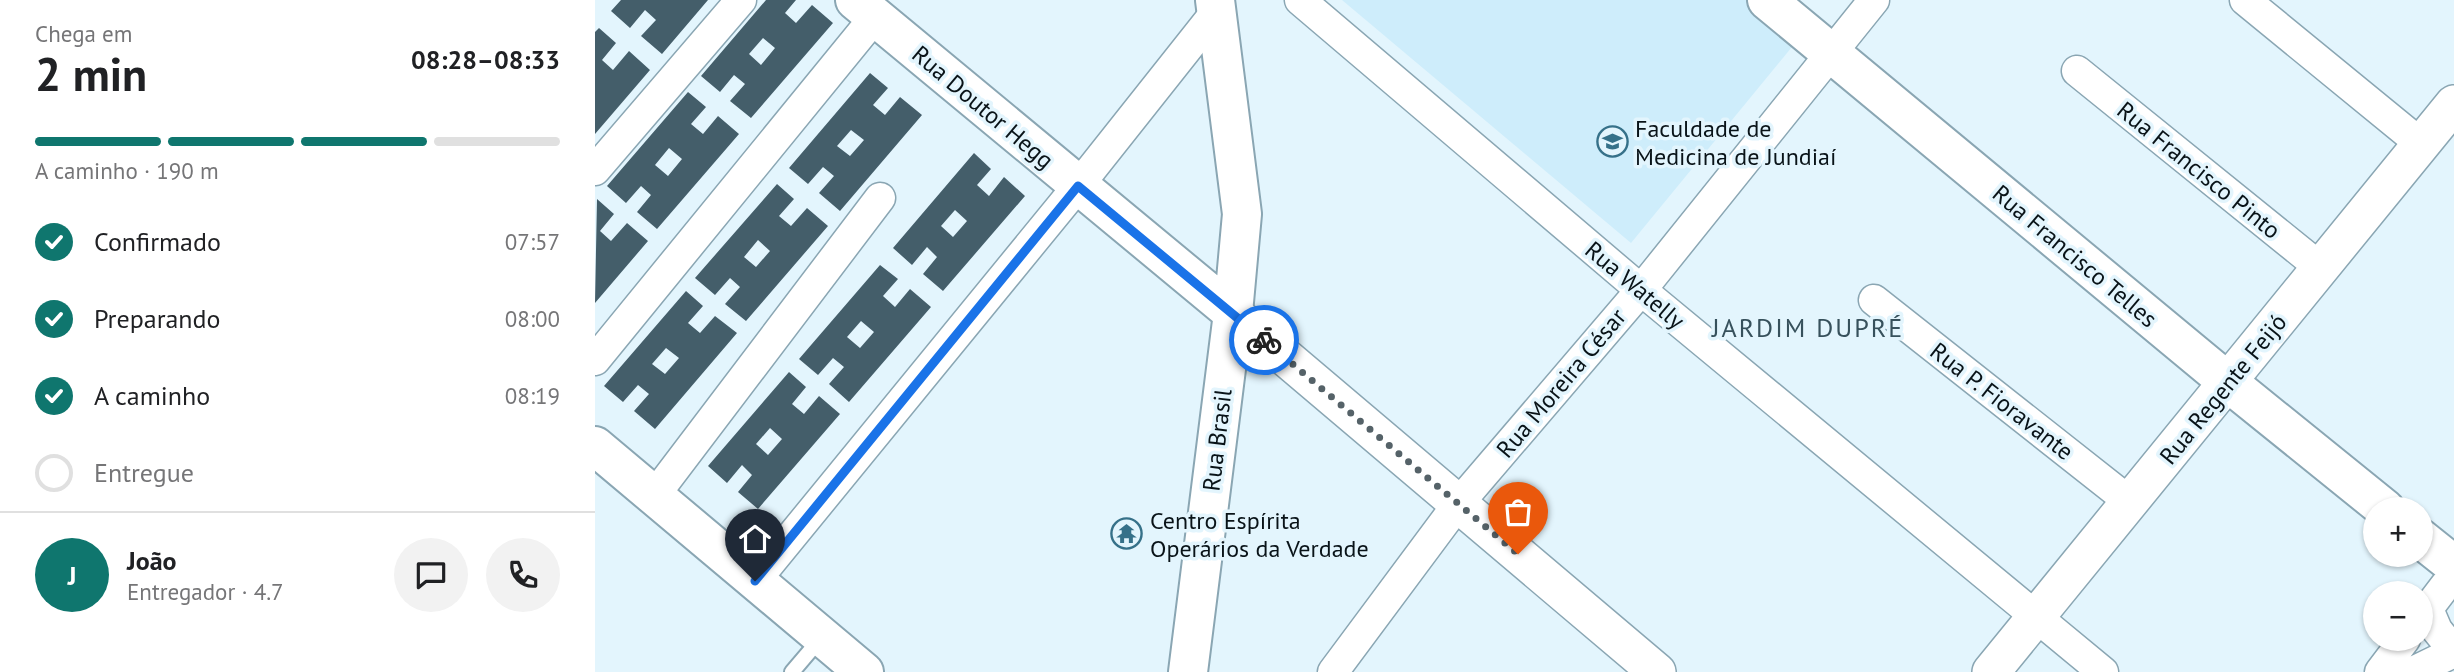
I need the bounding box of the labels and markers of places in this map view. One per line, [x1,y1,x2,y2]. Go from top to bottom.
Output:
place label: Faculdade de Medicina de Jundiaí [1635,113,1836,172]
school or university icon: Faculdade de Medicina de Jundiaí [1595,125,1629,159]
pin [1488,482,1548,554]
place label: Centro Espírita Operários da Verdade [1150,505,1369,564]
pin [725,509,785,581]
temple icon: Centro Espírita Operários da Verdade [1110,517,1144,551]

